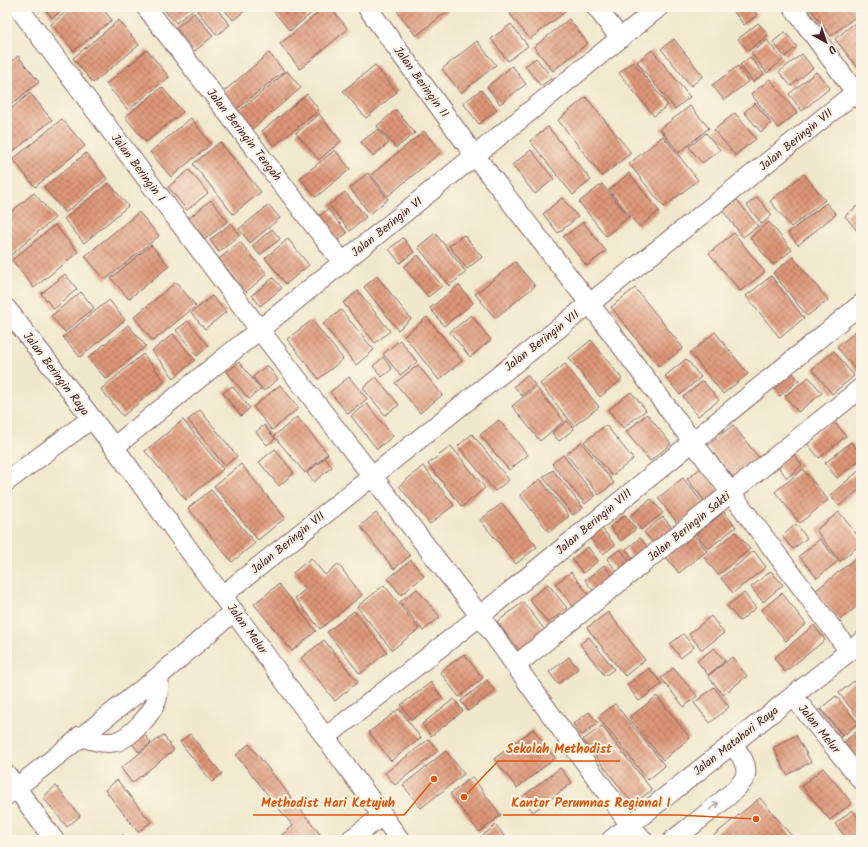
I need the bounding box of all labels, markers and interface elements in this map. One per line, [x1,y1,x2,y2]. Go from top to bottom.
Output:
north arrow [806,22,846,62]
text: U [823,40,840,58]
street label: Jalan Beringin II [388,42,454,122]
street label: Jalan Beringin Tengah [202,85,286,185]
street label: Jalan Beringin VII [755,104,838,176]
street label: Jalan Beringin I [106,130,170,206]
street label: Jalan Beringin VI [347,192,427,262]
street label: Jalan Beringin VII [500,305,584,376]
street label: Jalan Beringin Raya [18,328,94,420]
street label: Jalan Beringin VIII [552,484,637,560]
street label: Jalan Beringin Sakti [643,487,736,567]
street label: Jalan Beringin VII [247,507,330,579]
street label: Jalan Melur [222,600,273,659]
street label: Jalan Melur [793,700,845,759]
street label: Jalan Matahari Raya [689,701,783,780]
callout: Sekolah Methodist [498,736,620,761]
text: Sekolah Methodist [506,739,612,760]
callout: Methodist Hari Ketujuh [253,790,404,815]
callout: Kantor Perumnas Regional I [503,790,678,815]
text: Methodist Hari Ketujuh [261,793,395,814]
text: Kantor Perumnas Regional I [511,793,671,814]
one-way arrow [709,802,720,811]

